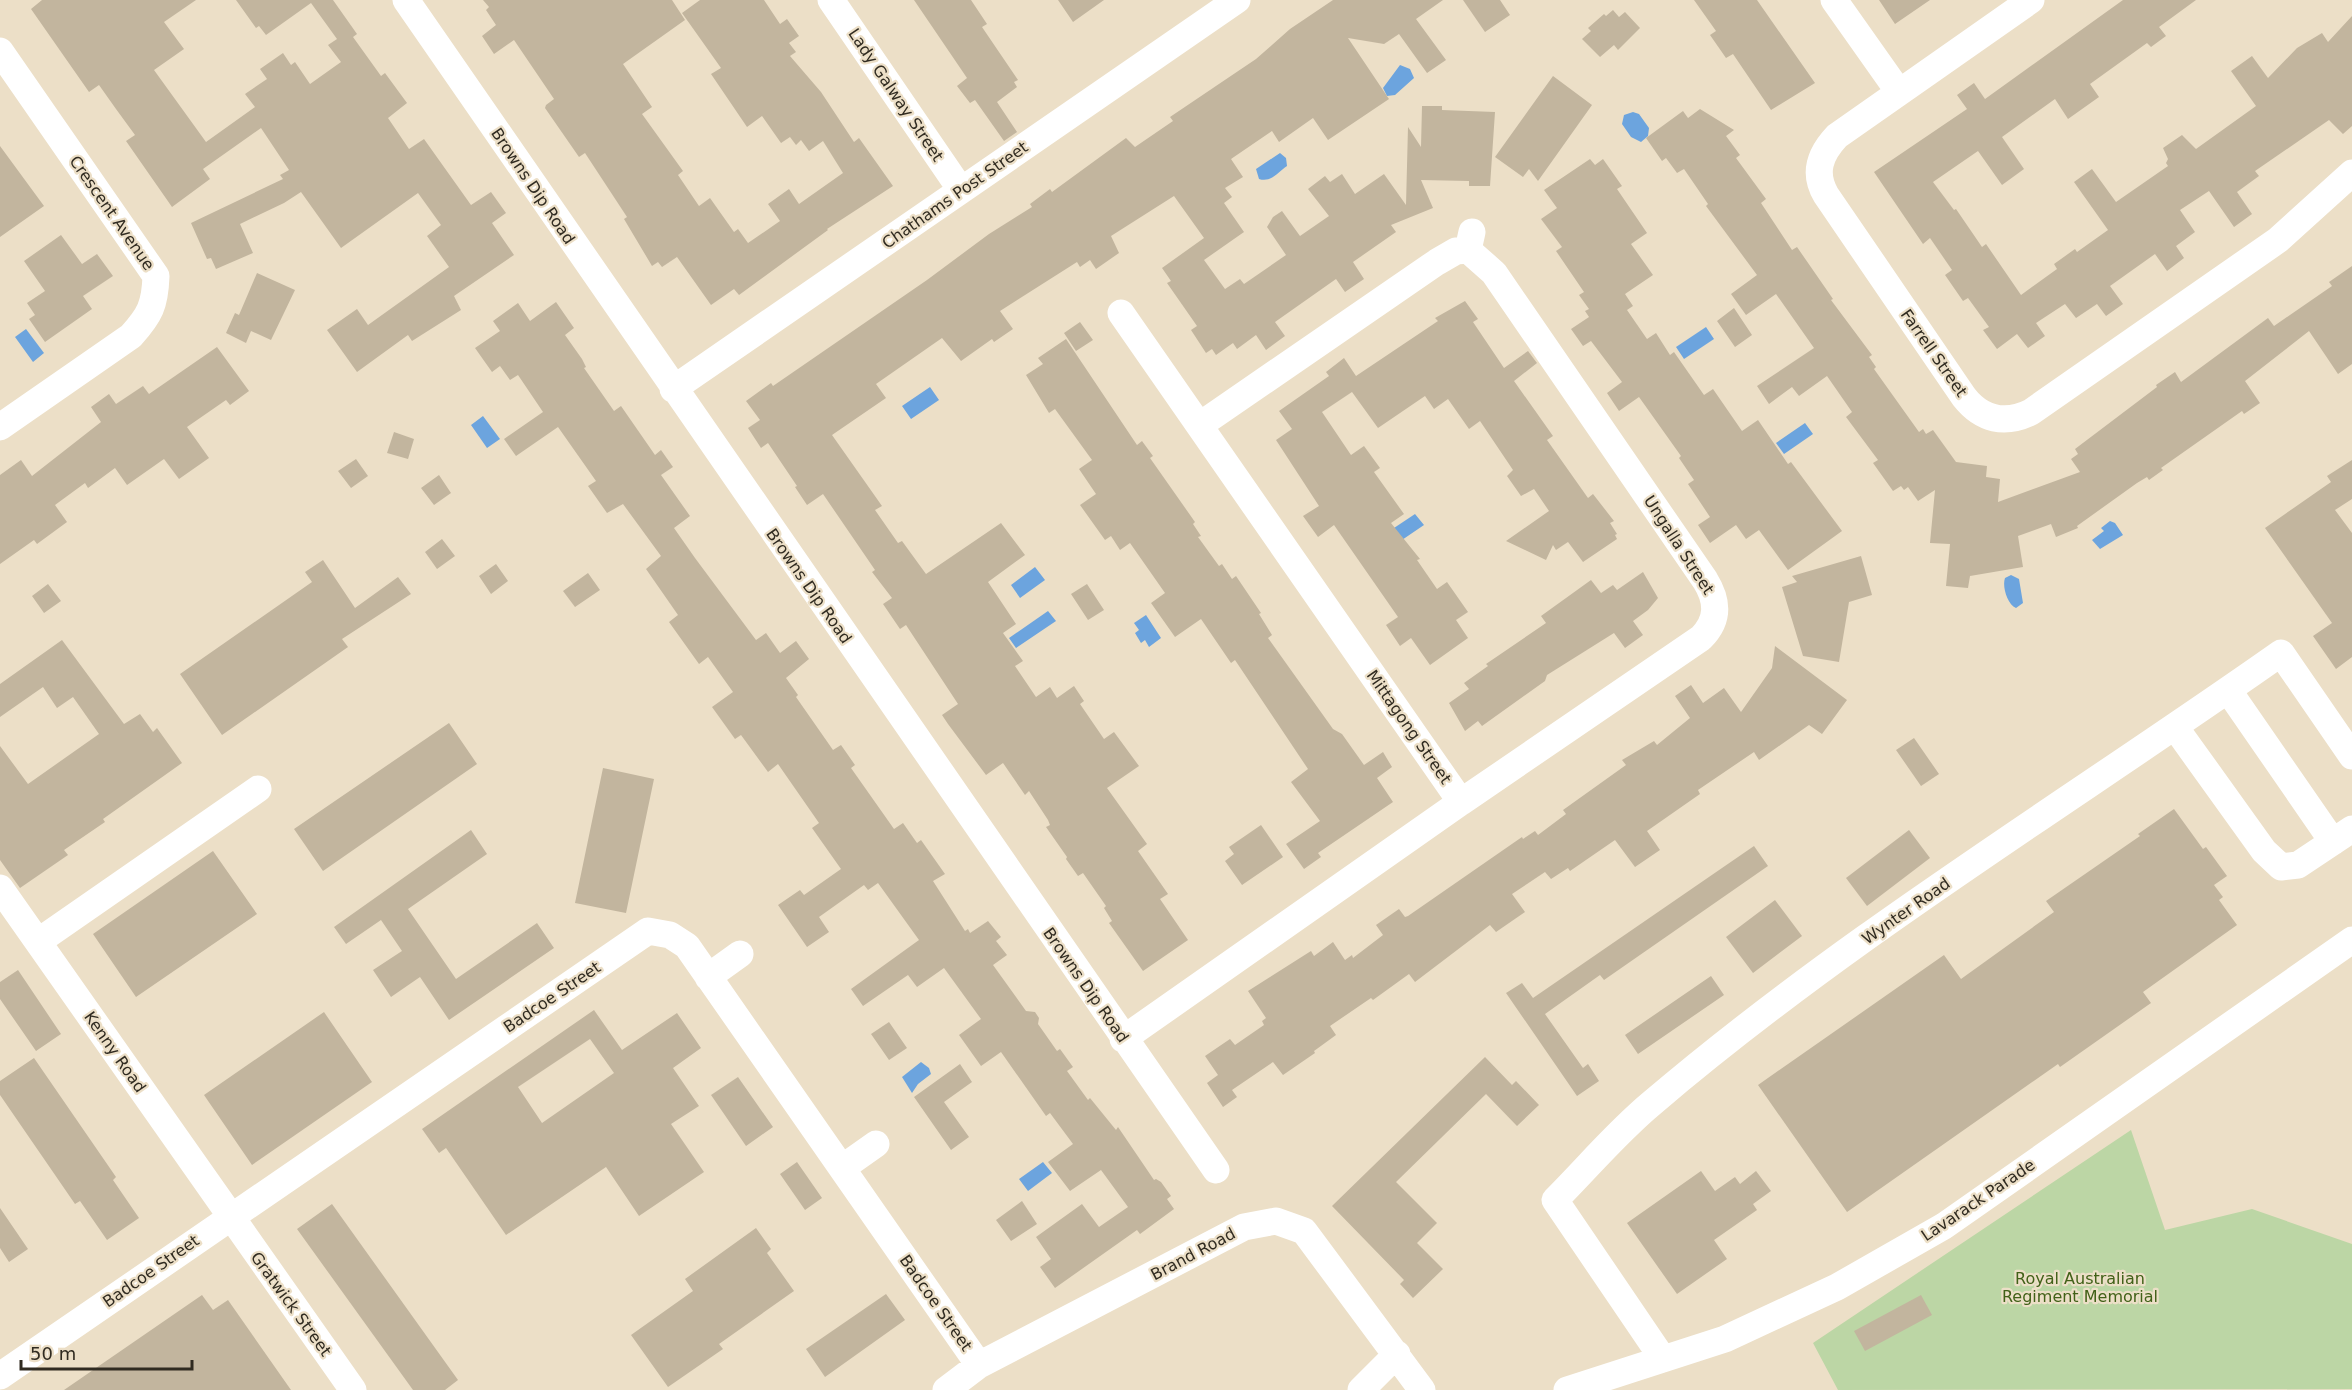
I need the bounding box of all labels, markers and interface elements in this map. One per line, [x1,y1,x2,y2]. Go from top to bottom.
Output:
street label: Lady Galway Street [844,25,948,165]
street label: Browns Dip Road [487,124,579,248]
street label: Chathams Post Street [878,137,1032,253]
street label: Crescent Avenue [65,152,159,274]
street label: Farrell Street [1897,306,1971,400]
street label: Ungalla Street [1640,492,1718,598]
street label: Browns Dip Road [762,525,856,647]
street label: Mittagong Street [1363,666,1455,788]
street label: Wynter Road [1858,874,1954,948]
street label: Browns Dip Road [1039,924,1133,1046]
street label: Badcoe Street [500,958,604,1036]
street label: Kenny Road [80,1008,150,1096]
street label: Lavarack Parade [1918,1155,2038,1245]
street label: Brand Road [1148,1224,1238,1284]
street label: Badcoe Street [99,1231,203,1311]
street label: Gratwick Street [247,1248,335,1360]
street label: Badcoe Street [896,1251,976,1355]
park label: Royal Australian Regiment Memorial [2002,1269,2158,1306]
scale bar [21,1333,192,1371]
text: 50 m [30,1343,76,1364]

